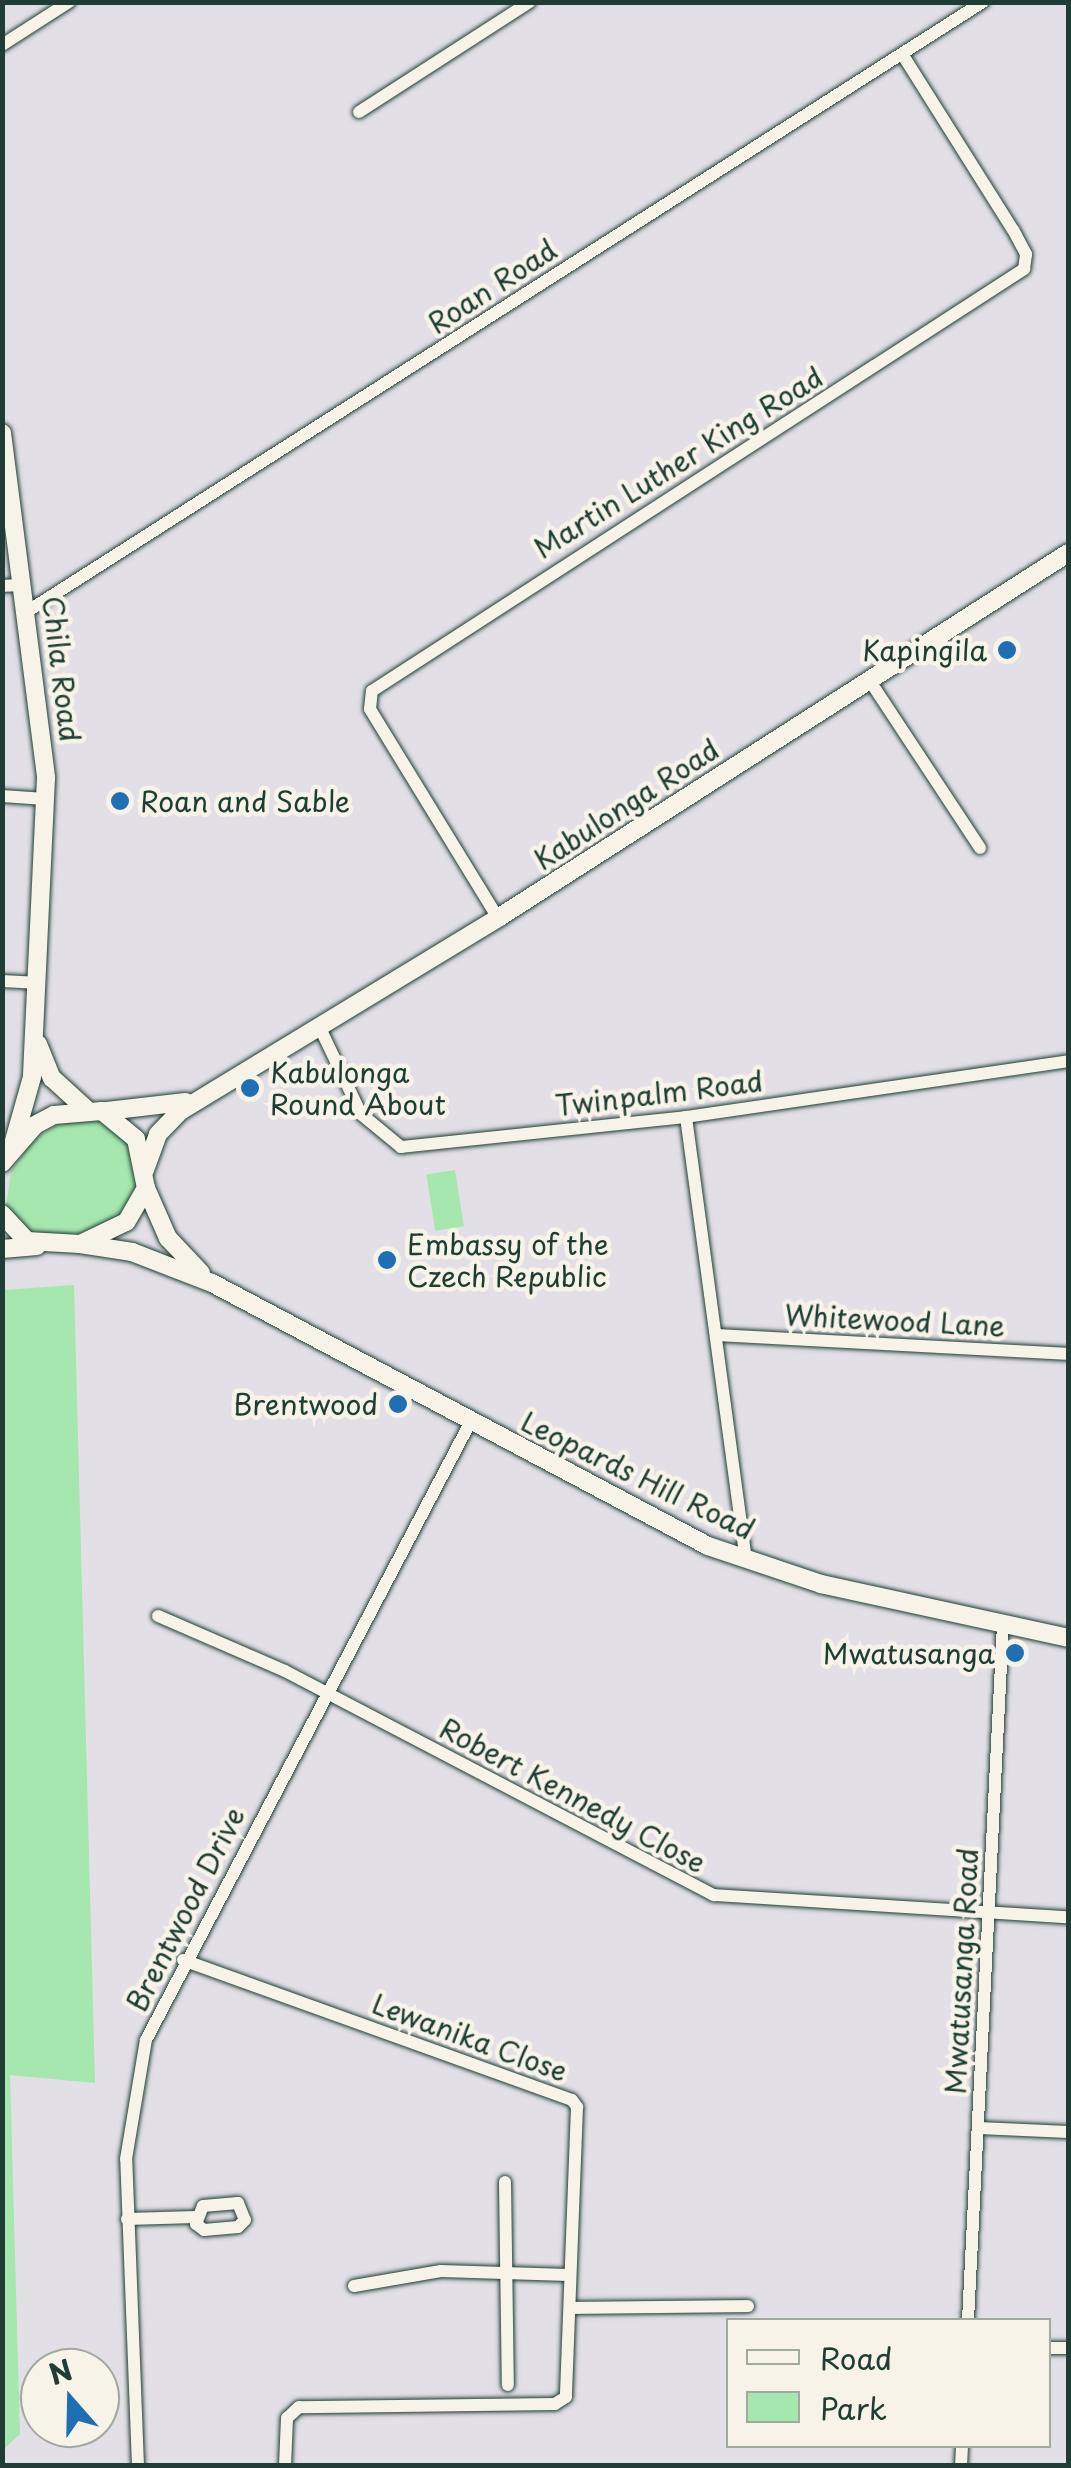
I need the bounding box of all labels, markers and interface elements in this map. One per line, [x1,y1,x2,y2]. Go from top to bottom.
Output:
street label: Roan Road [422,232,562,340]
street label: Martin Luther King Road [528,360,828,564]
street label: Chila Road [36,594,88,744]
place label: Kapingila [862,633,987,667]
marker: Kapingila [996,639,1018,661]
street label: Kabulonga Road [526,731,726,877]
place label: Roan and Sable [140,784,350,818]
marker: Roan and Sable [109,790,131,812]
place label: Kabulonga Round About [270,1055,444,1121]
street label: Twinpalm Road [553,1064,765,1122]
marker: Kabulonga Round About [239,1077,261,1099]
place label: Embassy of the Czech Republic [407,1227,610,1293]
marker: Embassy of the Czech Republic [376,1249,398,1271]
street label: Whitewood Lane [784,1297,1006,1343]
place label: Brentwood [233,1387,378,1421]
marker: Brentwood [387,1393,409,1415]
street label: Leopards Hill Road [517,1404,759,1546]
place label: Mwatusanga [823,1636,995,1670]
marker: Mwatusanga [1004,1642,1026,1664]
street label: Robert Kennedy Close [435,1711,711,1879]
street label: Brentwood Drive [119,1801,251,2017]
street label: Mwatusanga Road [938,1846,984,2096]
street label: Lewanika Close [366,1986,574,2088]
legend [726,2318,1051,2448]
text: Road [820,2335,893,2380]
text: N [42,2347,78,2395]
north arrow [20,2348,120,2448]
text: Park [820,2385,887,2430]

